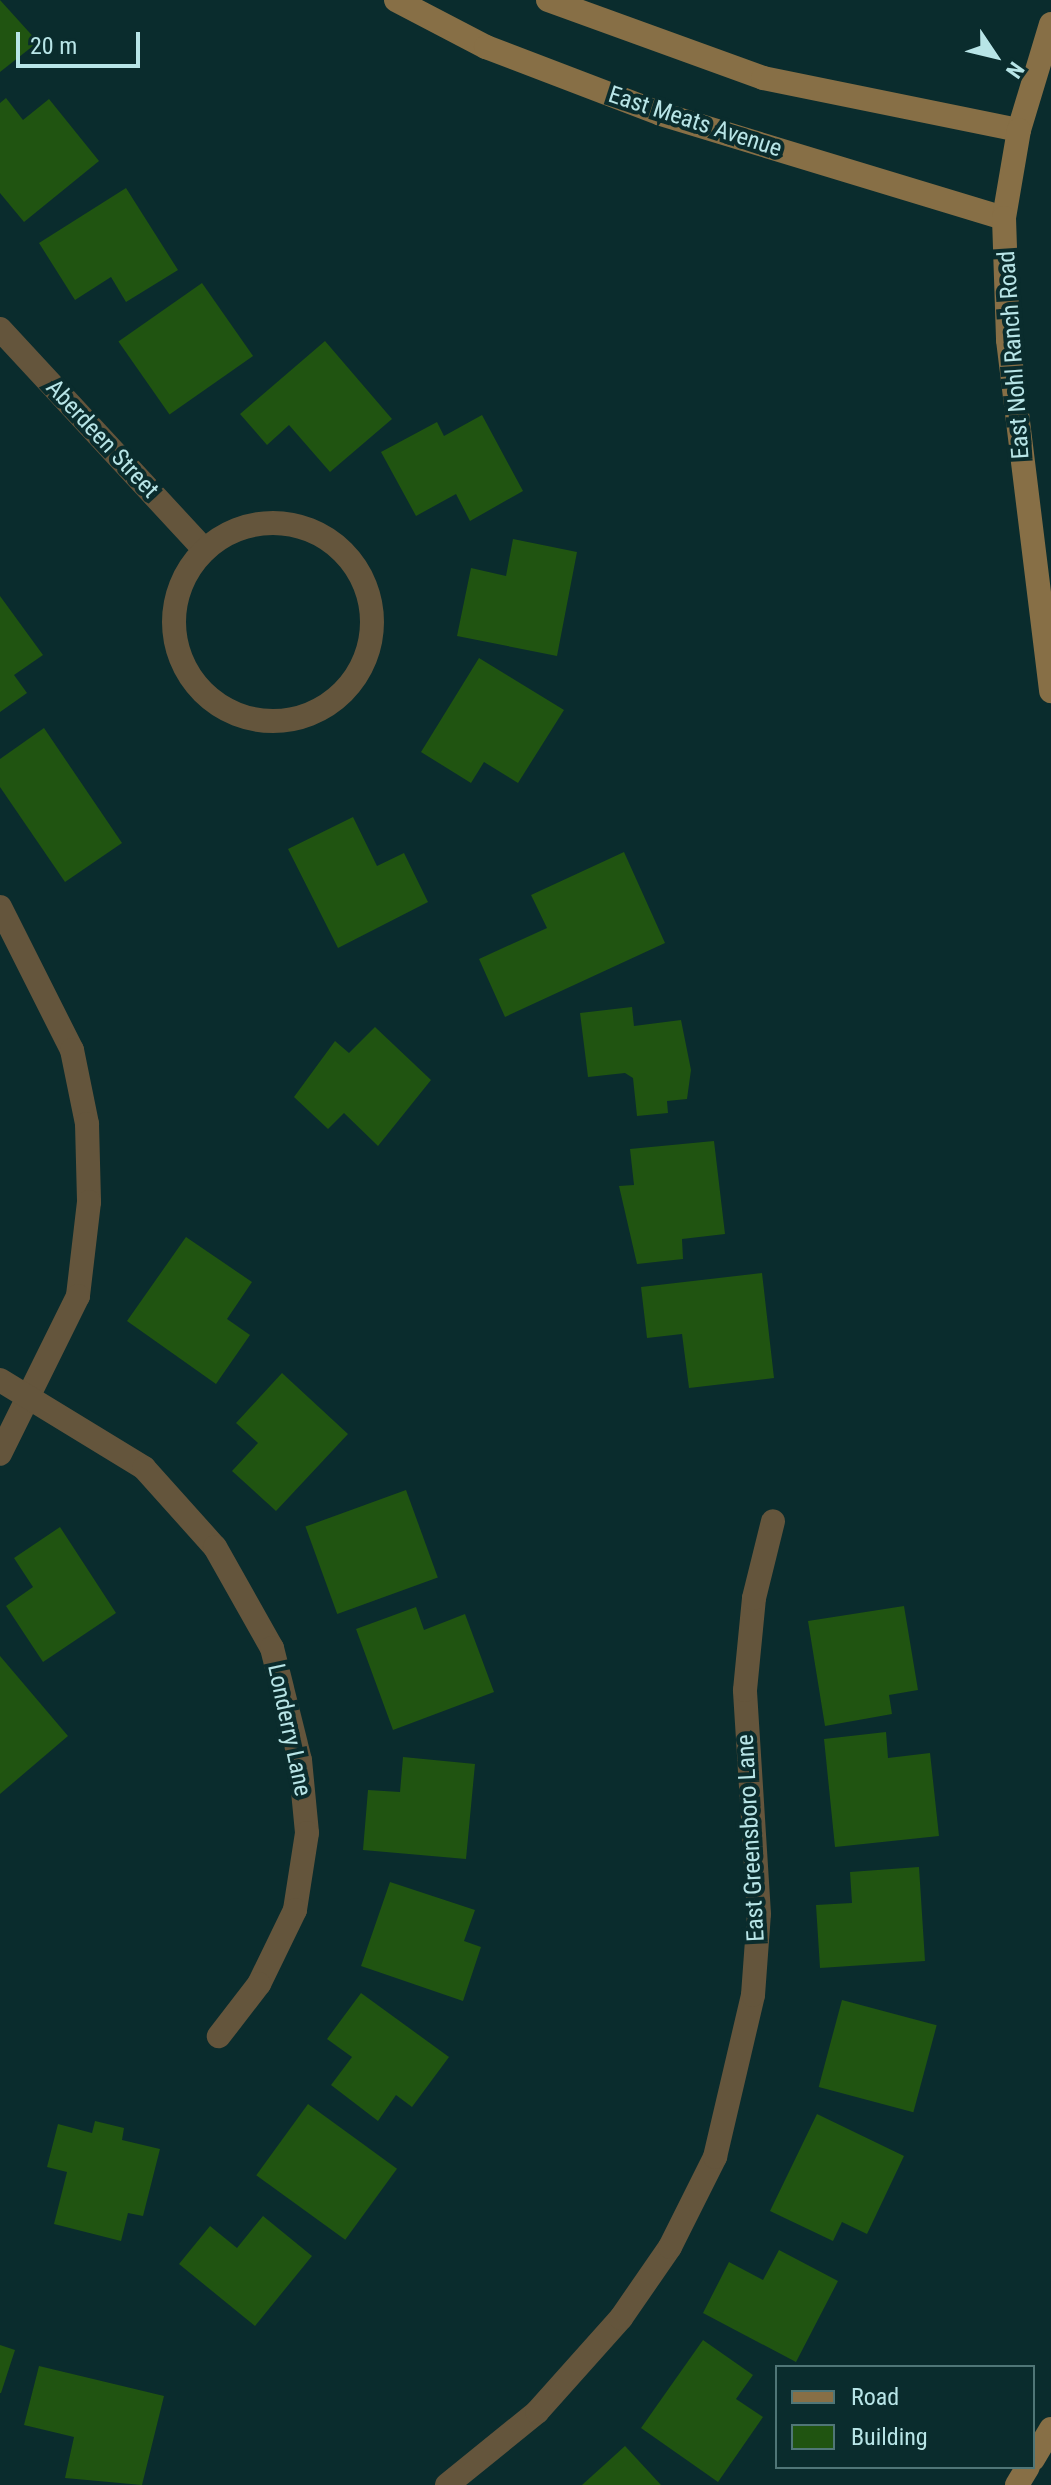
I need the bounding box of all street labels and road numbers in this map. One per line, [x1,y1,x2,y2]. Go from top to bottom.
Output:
street label: East Meats Avenue [605,80,785,164]
street label: East Nohl Ranch Road [992,250,1036,460]
street label: Aberdeen Street [40,374,164,504]
street label: Londerry Lane [261,1661,317,1799]
street label: East Greensboro Lane [731,1734,771,1942]

